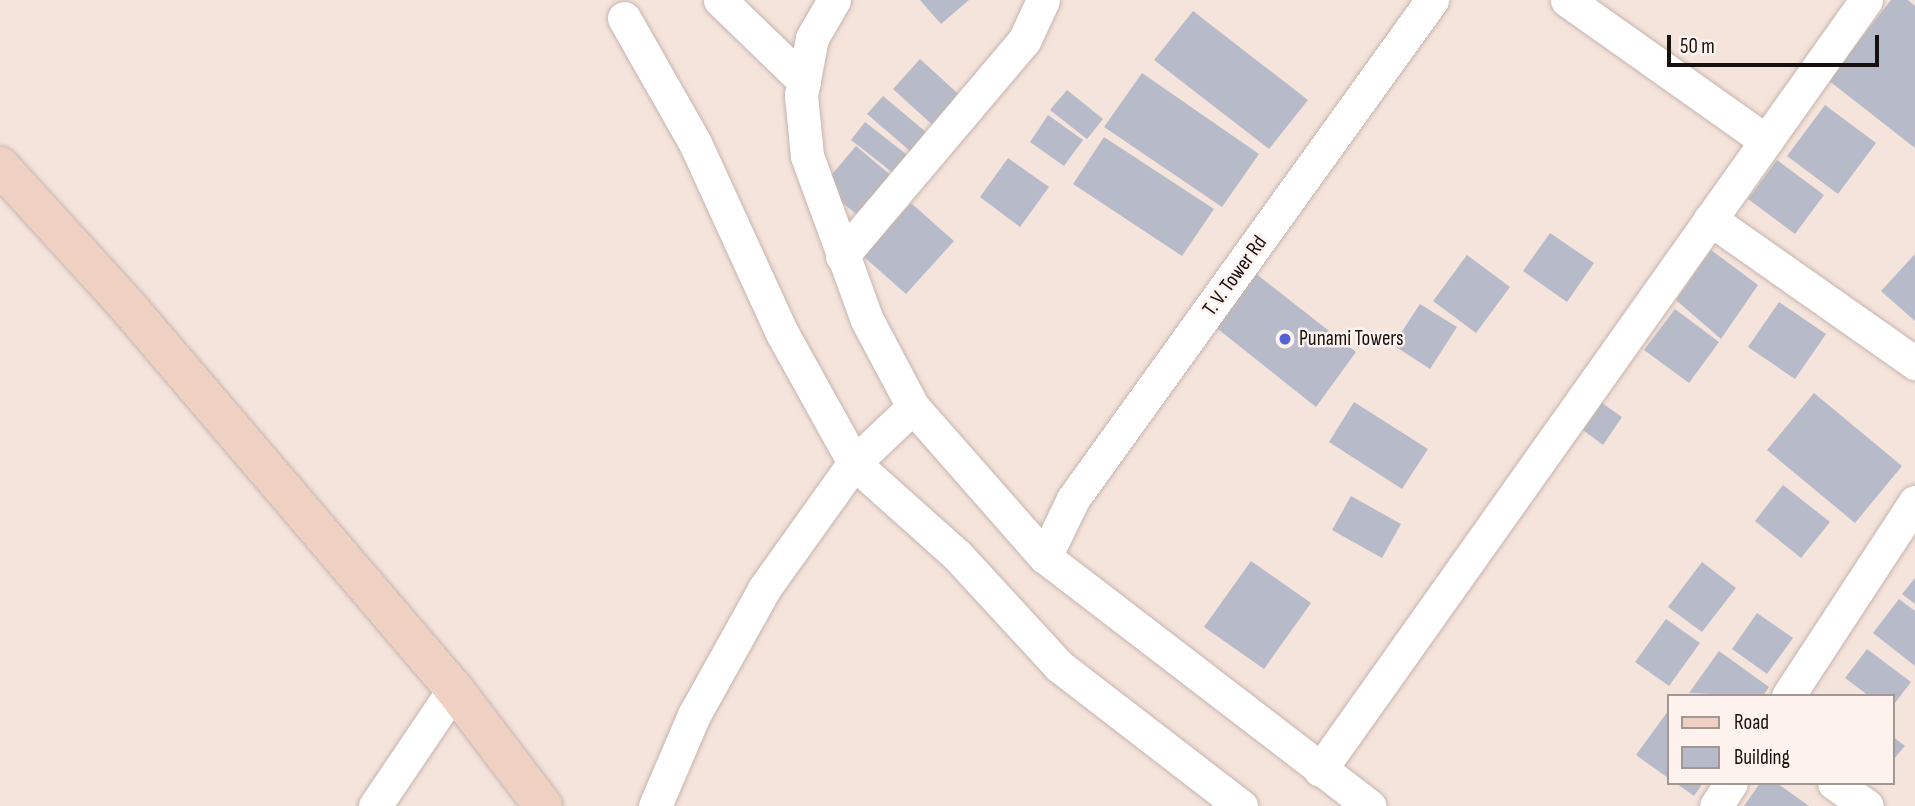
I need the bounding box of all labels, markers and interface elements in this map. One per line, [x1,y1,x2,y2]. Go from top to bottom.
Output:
scale bar [1670,21,1882,65]
text: 50 m [1680,34,1715,59]
street label: T. V. Tower Rd [1198,231,1272,321]
place label: Punami Towers [1299,326,1404,352]
marker: Punami Towers [1277,331,1293,347]
legend [1666,694,1894,785]
text: Road [1734,710,1769,735]
text: Building [1734,745,1790,770]

